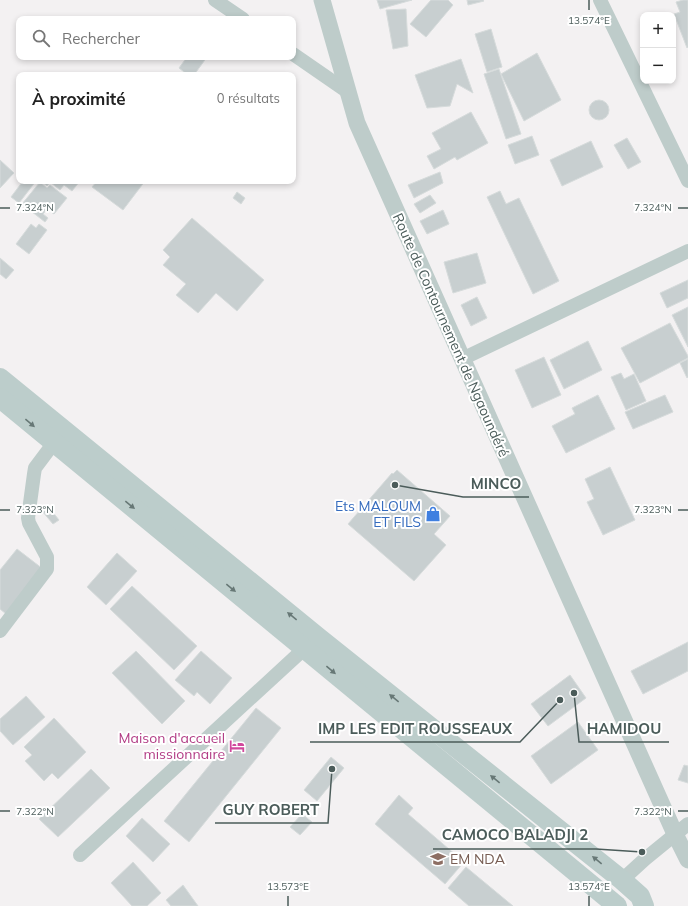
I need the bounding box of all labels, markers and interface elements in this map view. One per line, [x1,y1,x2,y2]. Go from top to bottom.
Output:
map controls [640,12,676,84]
button: + [640,12,676,48]
text: 13.574°E [568,14,610,27]
search box [16,16,296,60]
icon: search [30,27,52,49]
text: Rechercher [62,29,140,48]
button: − [640,48,676,84]
text: À proximité [32,88,126,109]
text: 0 résultats [217,90,280,106]
text: 7.324°N [16,201,54,214]
text: 7.324°N [634,201,672,214]
street label: Route de Contournement de Ngaoundéré [389,210,513,460]
one-way arrow [25,418,35,427]
callout: MINCO [463,470,529,497]
text: MINCO [471,474,521,493]
place label: Ets MALOUM ET FILS [335,497,421,531]
one-way arrow [125,501,136,510]
text: 7.323°N [16,503,54,516]
text: 7.323°N [634,503,672,516]
shop icon: Ets MALOUM ET FILS [424,505,442,523]
one-way arrow [226,583,236,592]
one-way arrow [287,612,298,621]
one-way arrow [326,666,337,675]
one-way arrow [388,693,399,702]
callout: IMP LES EDIT ROUSSEAUX [310,715,520,742]
callout: HAMIDOU [579,715,669,742]
text: IMP LES EDIT ROUSSEAUX [318,719,513,738]
text: HAMIDOU [587,719,661,738]
place label: Maison d'accueil missionnaire [118,729,225,763]
hotel icon: Maison d'accueil missionnaire [228,737,246,755]
one-way arrow [490,774,501,783]
callout: GUY ROBERT [215,796,328,823]
text: GUY ROBERT [223,800,320,819]
text: 7.322°N [16,805,54,818]
text: 7.322°N [634,805,672,818]
callout: CAMOCO BALADJI 2 [433,822,596,849]
text: CAMOCO BALADJI 2 [442,825,588,844]
school or university icon: EM NDA [429,850,447,868]
place label: EM NDA [450,850,506,868]
one-way arrow [592,856,602,864]
text: 13.573°E [267,880,309,893]
text: 13.574°E [568,880,610,893]

